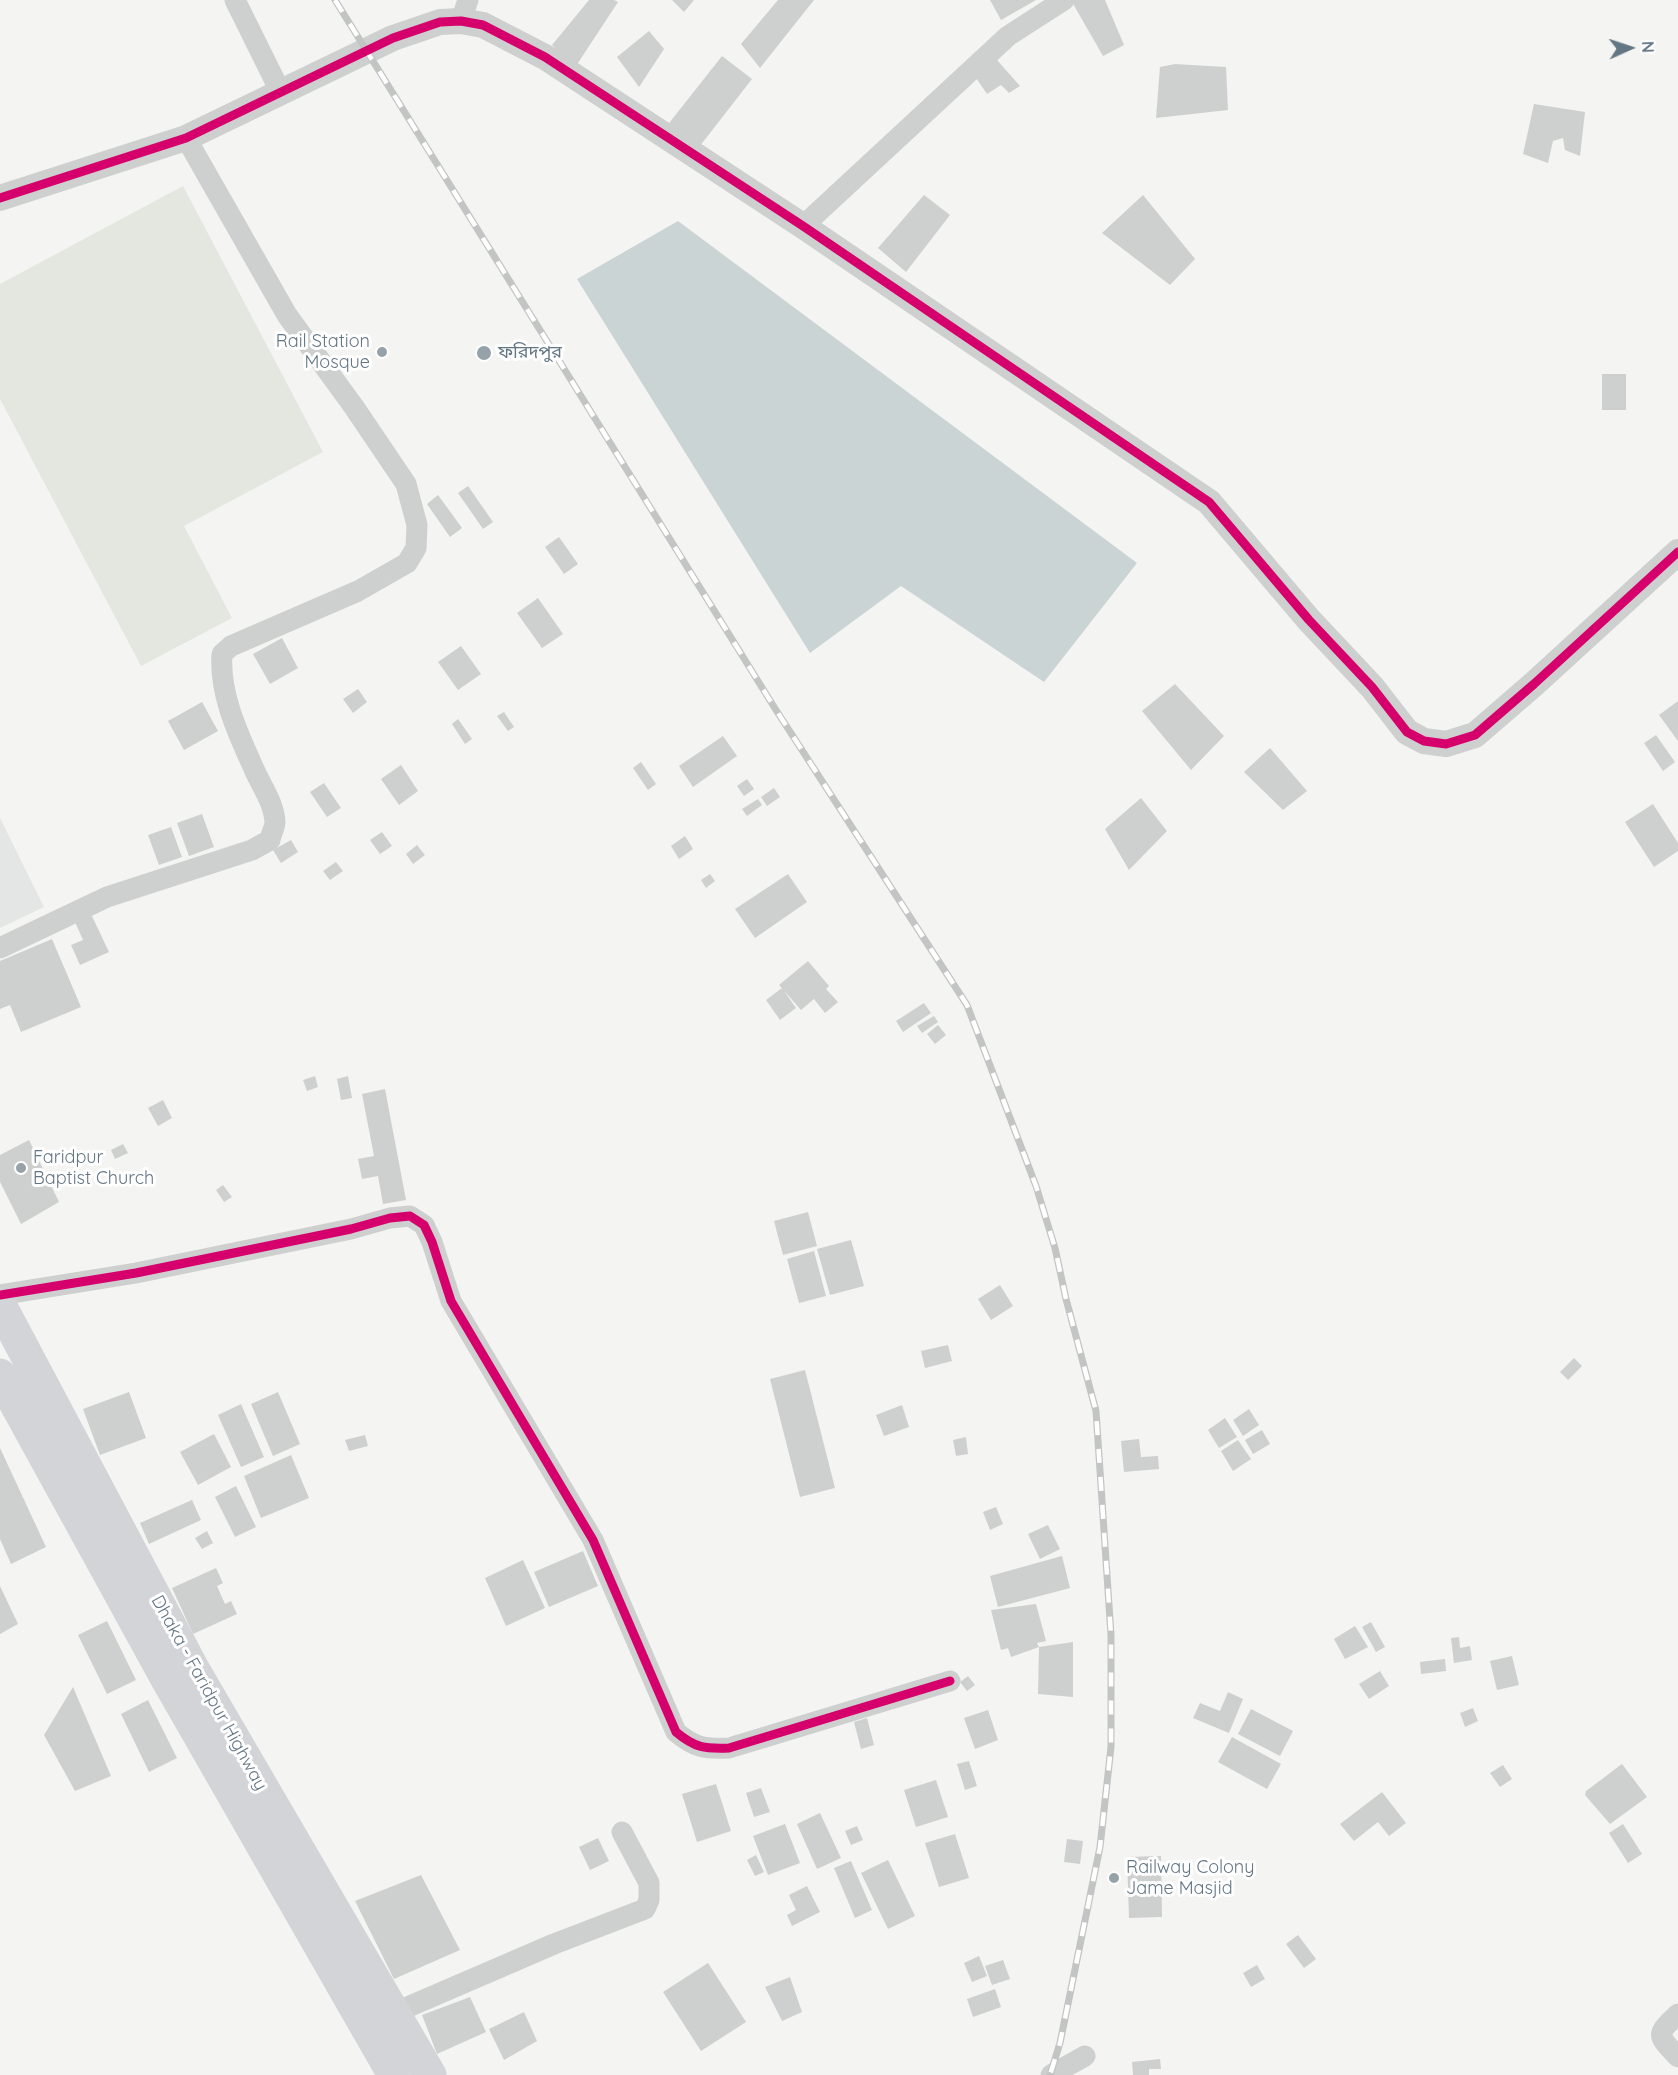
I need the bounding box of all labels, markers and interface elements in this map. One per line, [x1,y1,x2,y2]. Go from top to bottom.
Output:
north arrow [1600,18,1660,78]
text: N [1638,41,1658,53]
place label: Rail Station Mosque [276,331,370,374]
place label: ফরিদপুর [498,342,562,364]
marker: ফরিদপুর [475,344,493,362]
marker: Rail Station Mosque [375,345,389,359]
place label: Faridpur Baptist Church [33,1147,154,1190]
marker: Faridpur Baptist Church [14,1161,28,1175]
street label: Dhaka - Faridpur Highway [146,1592,272,1794]
place label: Railway Colony Jame Masjid [1126,1857,1254,1900]
marker: Railway Colony Jame Masjid [1107,1871,1121,1885]

